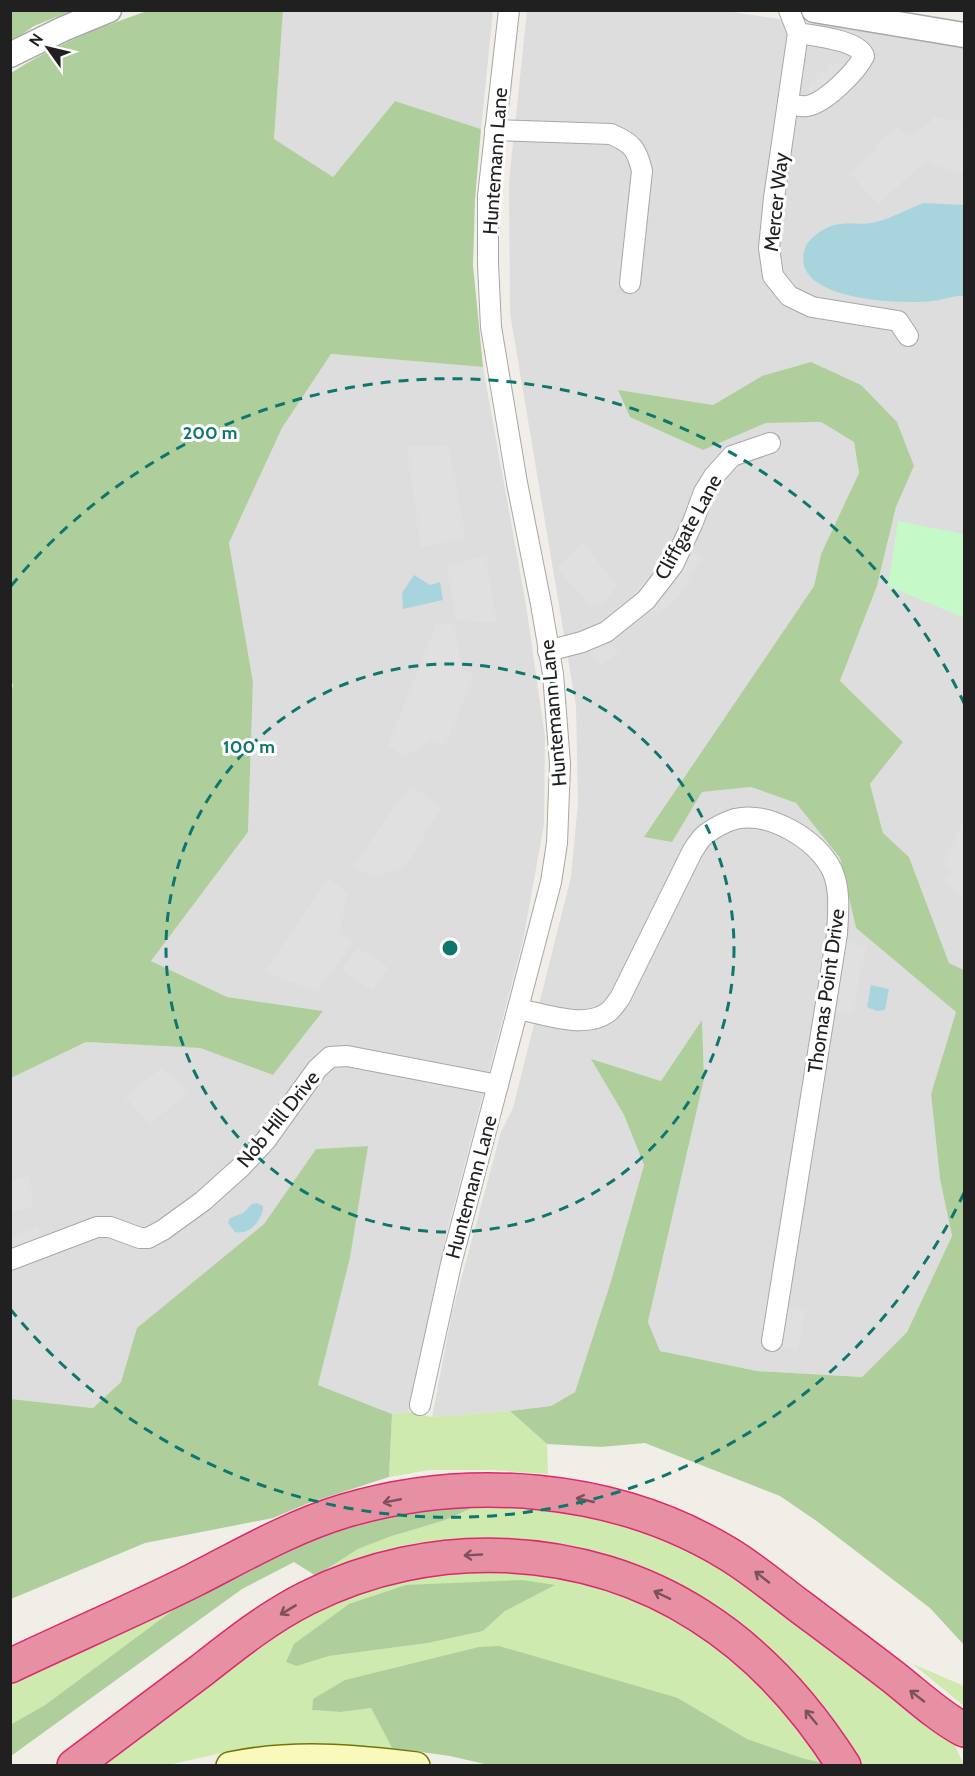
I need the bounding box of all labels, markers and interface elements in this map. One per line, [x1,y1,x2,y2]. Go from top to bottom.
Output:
north arrow [18,18,78,78]
text: N [25,30,47,50]
street label: Huntemann Lane [478,87,512,235]
street label: Mercer Way [759,151,793,253]
text: 200 m [183,422,237,444]
street label: Cliffgate Lane [649,470,727,584]
street label: Huntemann Lane [535,639,571,787]
text: 100 m [223,736,275,758]
street label: Thomas Point Drive [803,907,849,1075]
centre of rings [440,938,460,958]
street label: Nob Hill Drive [232,1066,324,1172]
street label: Huntemann Lane [440,1113,502,1261]
one-way arrow [576,1493,595,1505]
one-way arrow [383,1496,402,1507]
one-way arrow [463,1550,483,1561]
one-way arrow [755,1571,771,1584]
one-way arrow [653,1588,671,1600]
one-way arrow [280,1604,297,1616]
one-way arrow [909,1689,925,1702]
one-way arrow [805,1710,818,1726]

